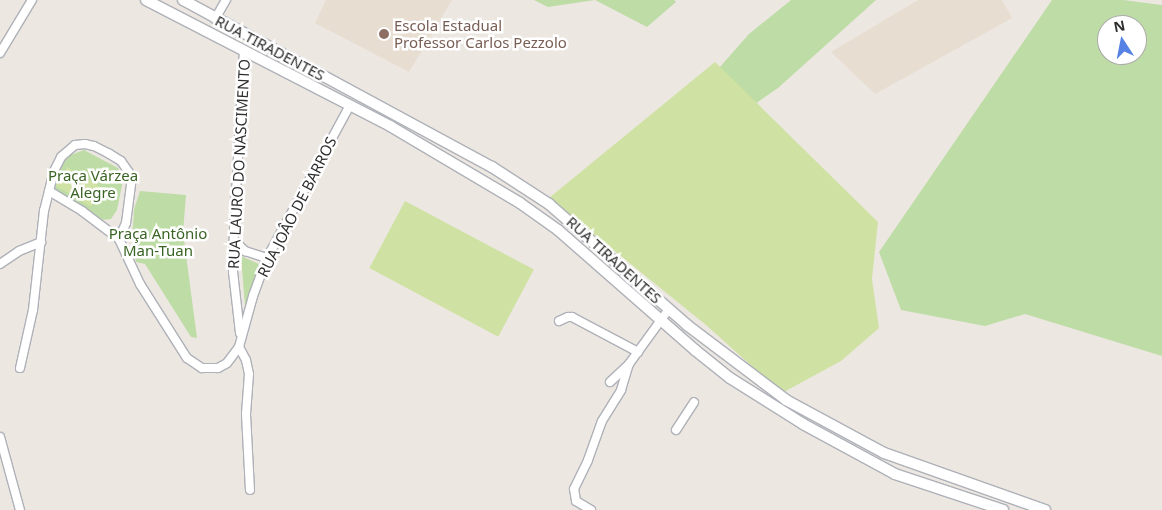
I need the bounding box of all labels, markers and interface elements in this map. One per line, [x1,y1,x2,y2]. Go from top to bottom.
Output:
street label: RUA TIRADENTES [212,12,328,84]
north arrow [1097,15,1147,65]
text: N [1112,15,1127,36]
place label: Escola Estadual Professor Carlos Pezzolo [394,16,567,51]
marker: Escola Estadual Professor Carlos Pezzolo [378,28,390,40]
street label: RUA LAURO DO NASCIMENTO [225,58,253,270]
street label: RUA JOÂO DE BARROS [254,134,340,280]
park label: Praça Várzea Alegre [48,166,138,201]
street label: RUA TIRADENTES [563,213,665,307]
park label: Praça Antônio Man-Tuan [109,224,207,259]

